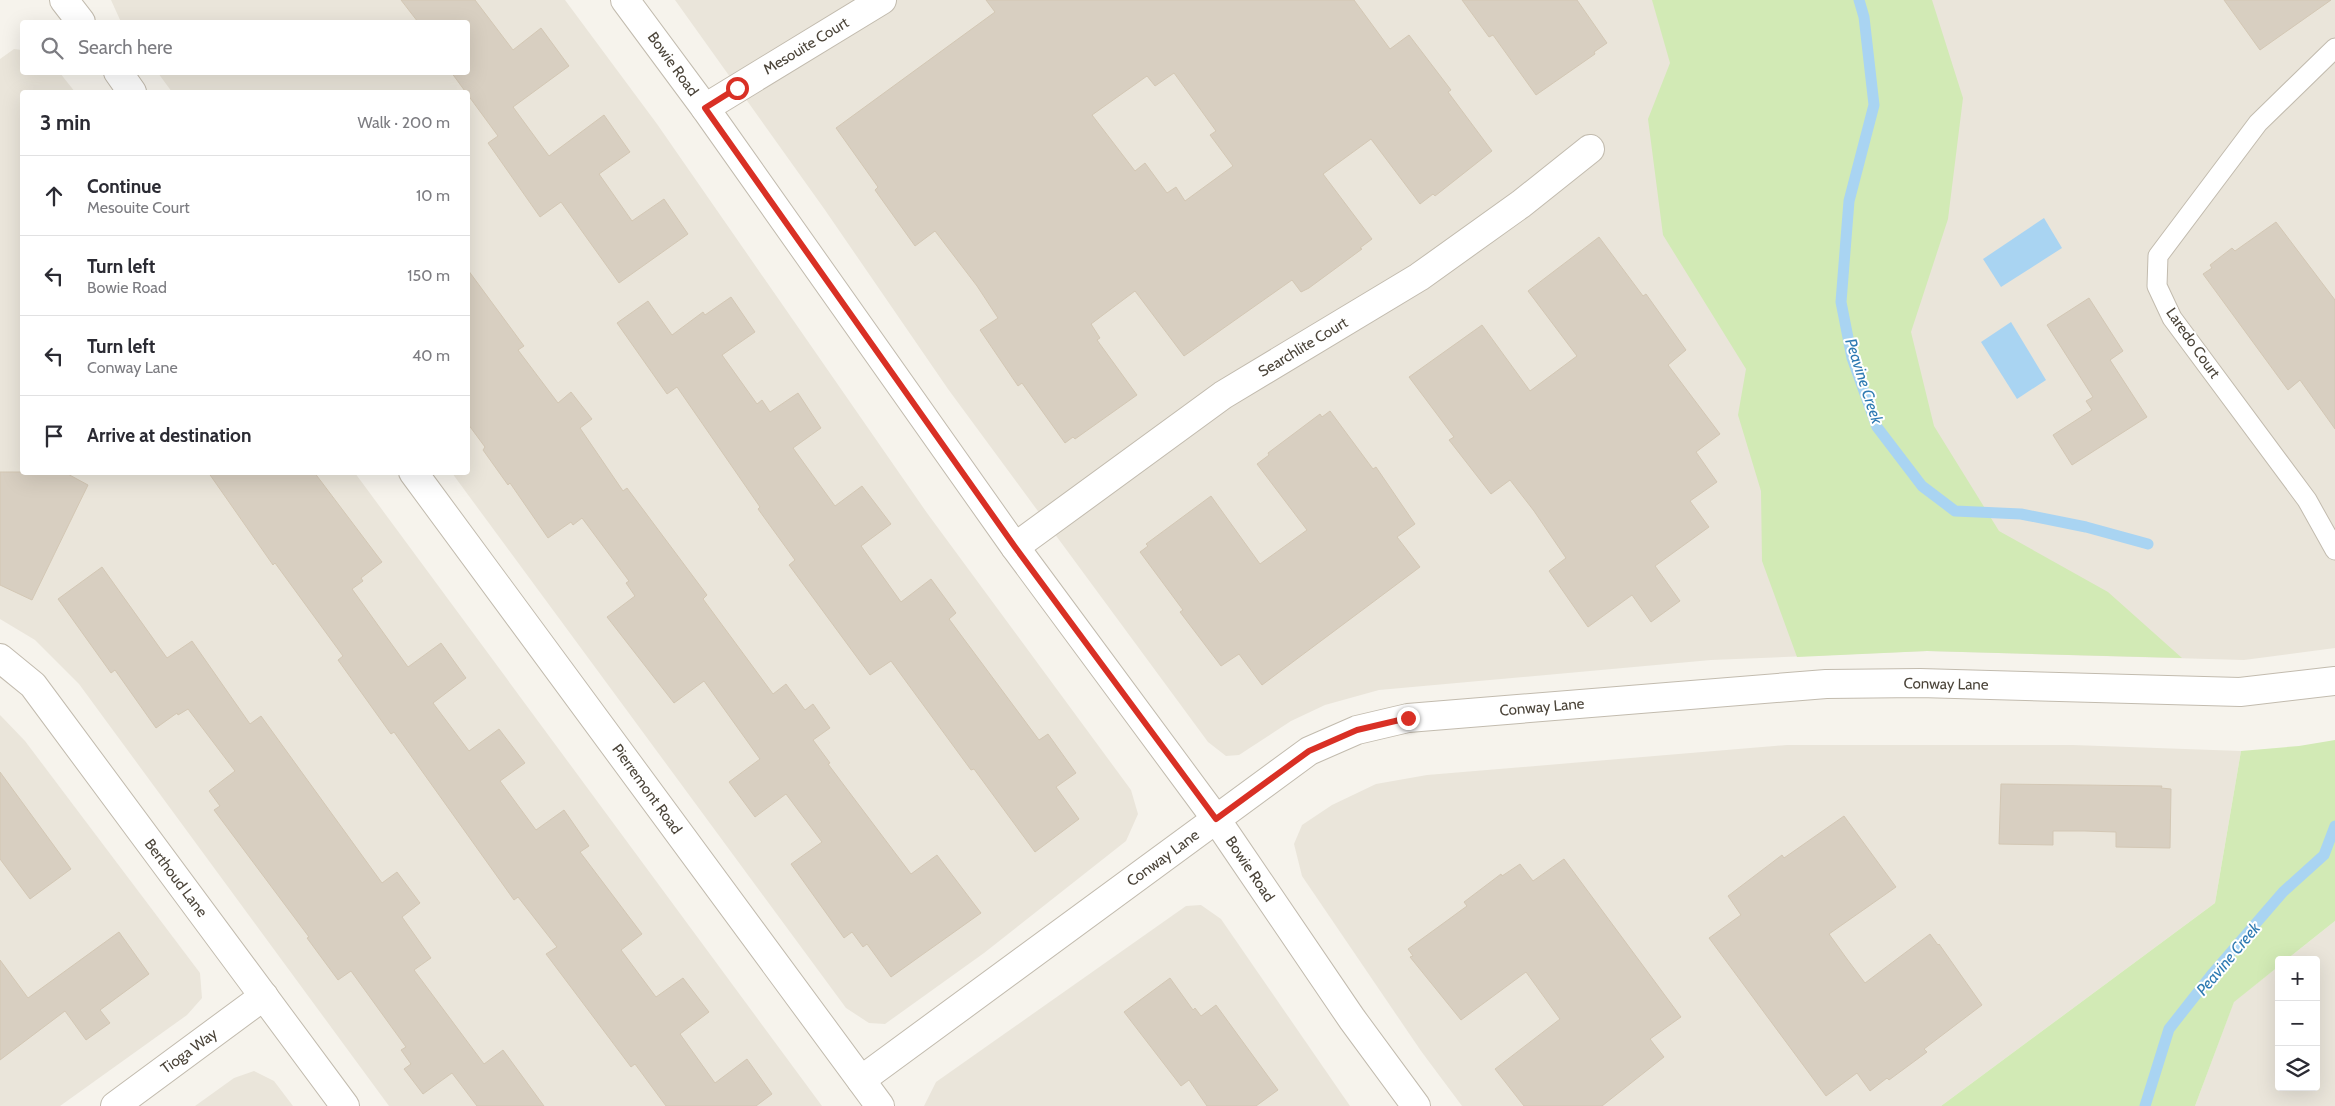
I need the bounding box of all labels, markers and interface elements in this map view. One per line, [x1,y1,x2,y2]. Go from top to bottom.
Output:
street label: Mesouite Court [760,14,852,78]
search box [20,20,470,75]
street label: Bowie Road [644,28,702,100]
icon: search [38,34,66,62]
text: Search here [78,36,172,59]
route start [726,77,749,100]
text: 3 min [40,110,91,135]
text: Walk · 200 m [358,113,450,132]
text: Continue [87,175,161,198]
icon: ahead [40,182,68,210]
text: 10 m [416,186,450,205]
text: Mesouite Court [87,198,190,217]
text: Turn left [87,255,155,278]
icon: left [40,262,68,290]
text: 150 m [407,266,450,285]
text: Bowie Road [87,278,167,297]
street label: Laredo Court [2162,304,2224,382]
street label: Searchlite Court [1255,313,1351,381]
text: Turn left [87,335,155,358]
water label: Peavine Creek [1841,336,1887,427]
icon: left [40,342,68,370]
text: 40 m [412,346,450,365]
text: Conway Lane [87,358,178,377]
icon: arrive [40,422,68,450]
text: Arrive at destination [87,424,251,447]
street label: Conway Lane [1903,674,1989,694]
street label: Conway Lane [1499,694,1585,720]
route end [1397,707,1420,730]
street label: Pierremont Road [608,740,686,838]
street label: Conway Lane [1123,826,1203,890]
street label: Bowie Road [1222,833,1278,905]
street label: Berthoud Lane [141,835,211,921]
water label: Peavine Creek [2192,918,2265,999]
map controls [2275,956,2320,1091]
button: + [2275,956,2320,1001]
button: − [2275,1001,2320,1046]
street label: Tioga Way [157,1024,221,1078]
button: layers [2275,1046,2320,1091]

